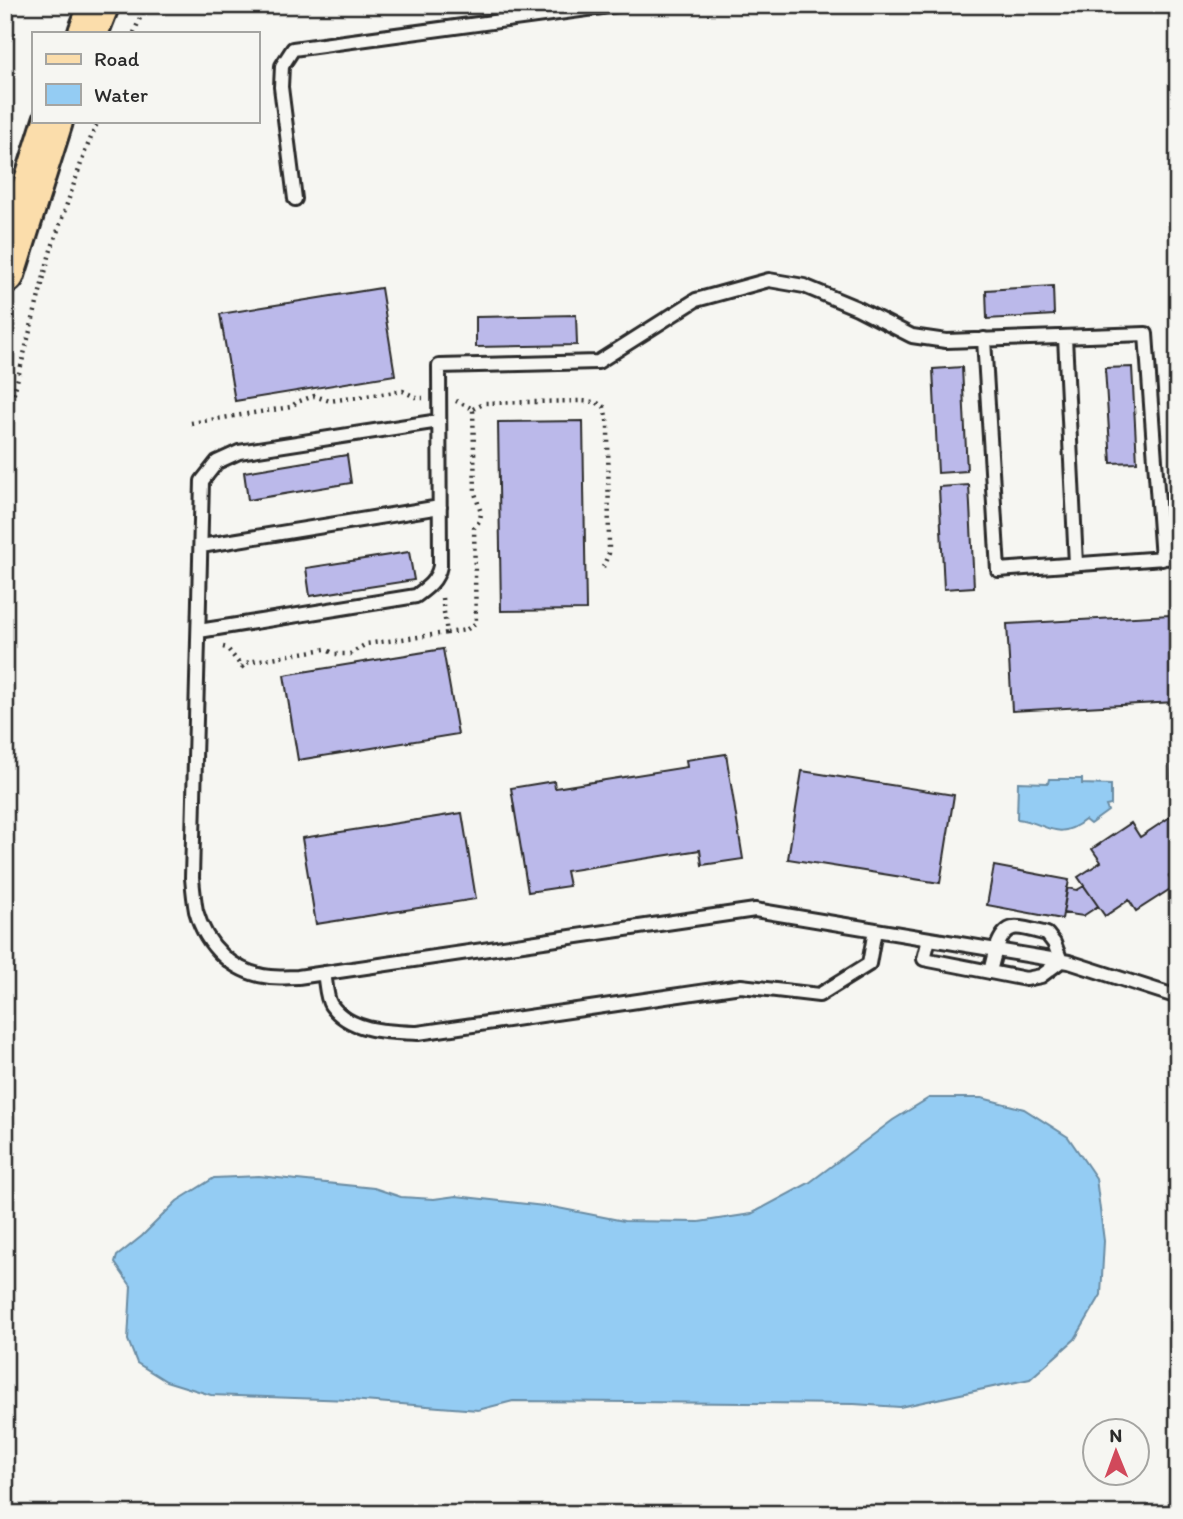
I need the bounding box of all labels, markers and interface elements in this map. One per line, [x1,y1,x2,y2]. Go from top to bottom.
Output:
legend [32,32,259,122]
text: Road [94,46,140,71]
text: Water [94,82,148,107]
north arrow [1082,1418,1152,1488]
text: N [1109,1424,1122,1447]

